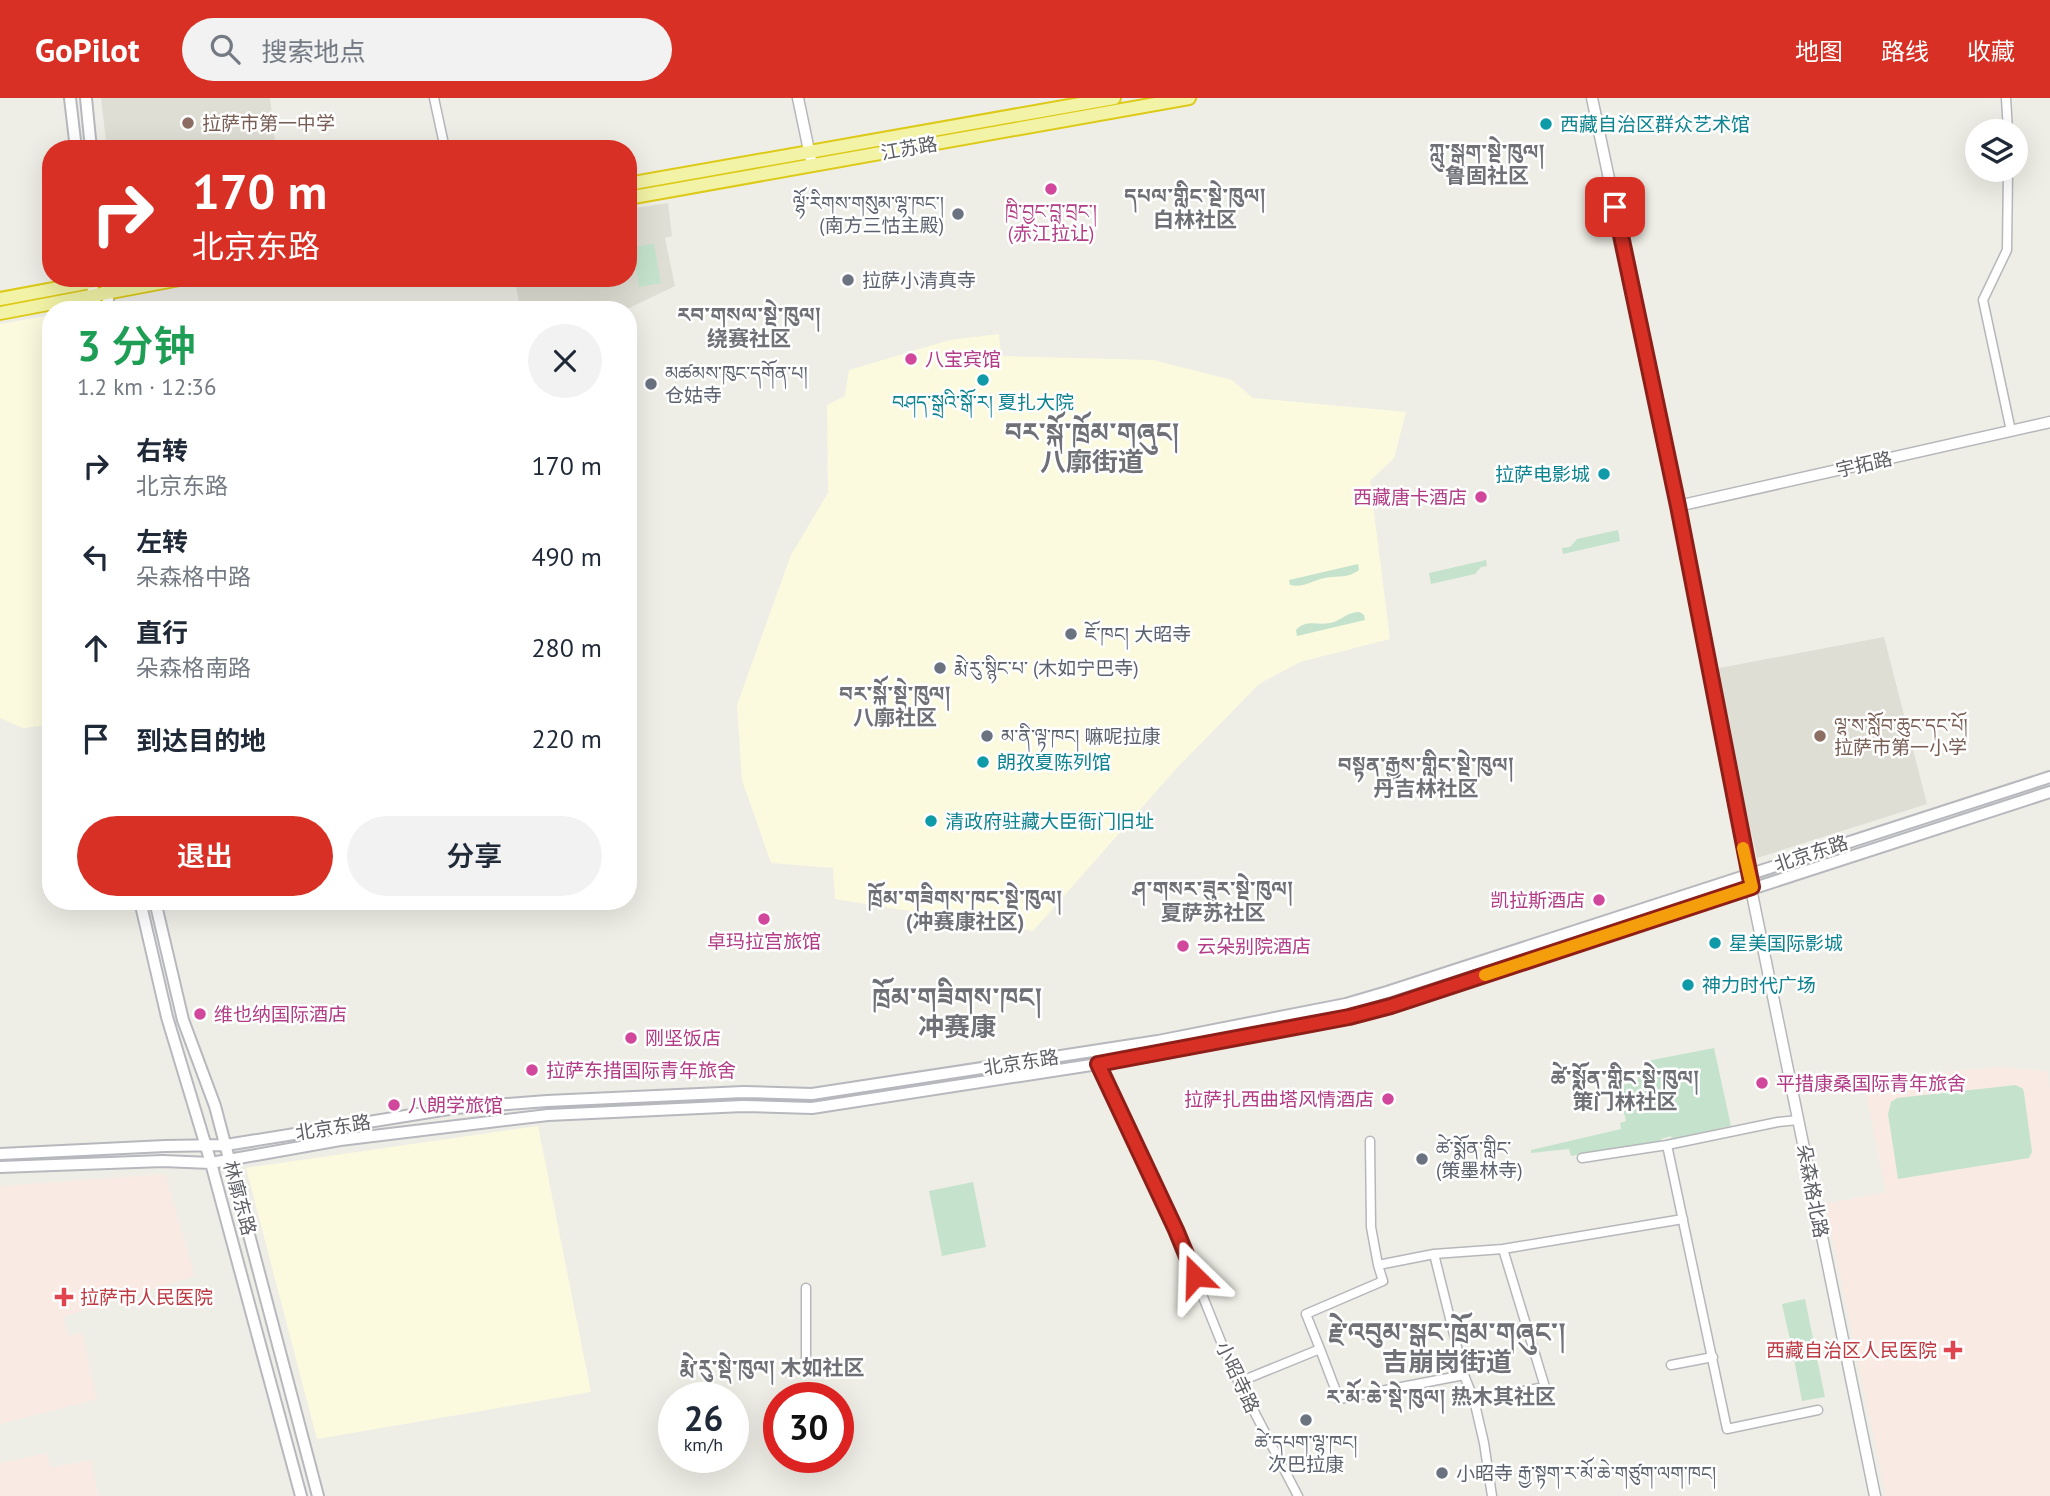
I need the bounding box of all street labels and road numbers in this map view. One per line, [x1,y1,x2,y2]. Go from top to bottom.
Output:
street label: 江苏路 [879,131,939,165]
street label: 宇拓路 [1834,446,1894,482]
street label: 北京东路 [1771,830,1851,876]
street label: 北京东路 [982,1044,1060,1080]
street label: 北京东路 [294,1109,372,1145]
street label: 朵森格北路 [1792,1142,1834,1240]
street label: 林廓东路 [219,1158,261,1238]
street label: 小昭寺路 [1211,1337,1265,1417]

